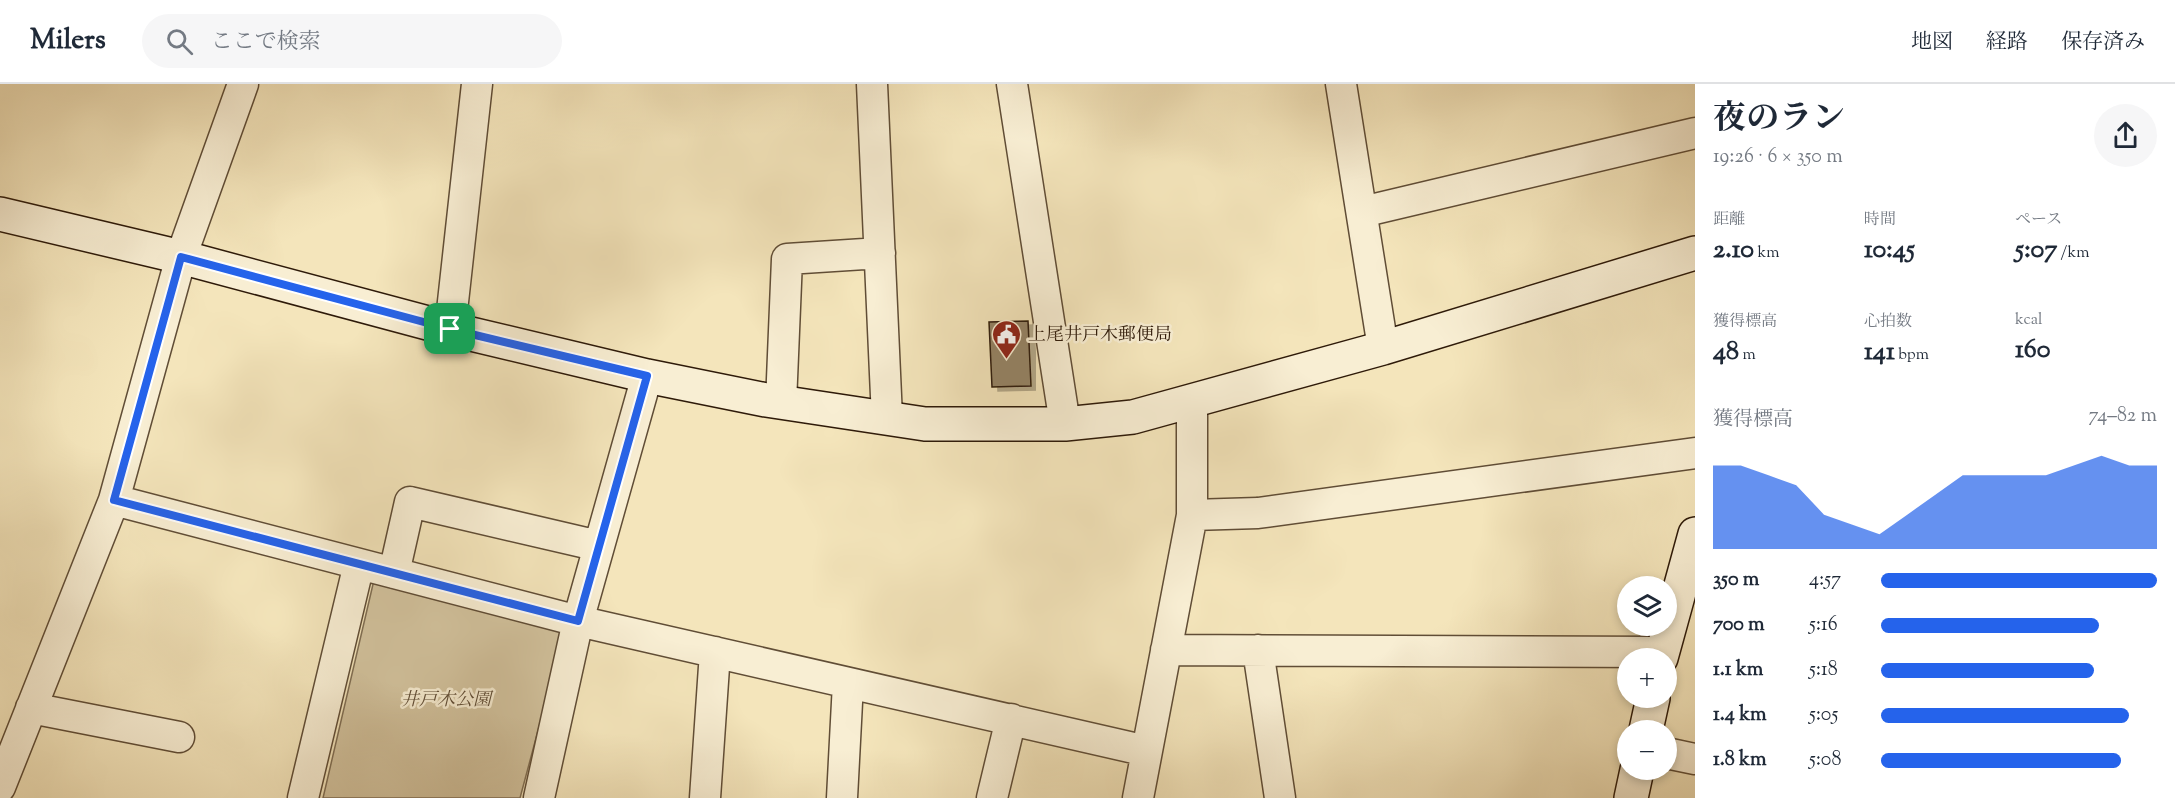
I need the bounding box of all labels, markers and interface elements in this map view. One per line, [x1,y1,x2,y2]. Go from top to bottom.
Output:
search box [142,14,562,68]
text: Milers [30,21,106,61]
icon: search [163,25,196,58]
text: ここで検索 [211,27,321,59]
text: 地図 [1911,28,1953,58]
text: 経路 [1986,28,2028,58]
text: 保存済み [2061,28,2145,58]
text: 夜のラン [1713,96,1845,144]
button: share [2094,104,2157,167]
text: 19:26 · 6 × 350 m [1713,143,1843,172]
text: 距離 [1713,209,1745,232]
text: 時間 [1864,209,1896,232]
text: ペース [2015,209,2062,232]
text: 2.10 [1713,232,1754,269]
text: 10:45 [1864,232,1915,269]
text: 5:07 [2015,232,2057,269]
text: km [1754,242,1779,265]
text: /km [2057,242,2090,265]
pin [424,303,475,354]
text: kcal [2015,309,2043,332]
text: 獲得標高 [1713,311,1777,334]
text: 心拍数 [1864,311,1912,334]
icon: arrive [433,312,466,345]
public building icon: 上尾井戸木郵便局 [991,318,1023,360]
place label: 上尾井戸木郵便局 [1028,323,1172,349]
text: 160 [2015,332,2051,369]
text: 48 [1713,334,1739,371]
text: 141 [1864,334,1895,371]
text: m [1739,344,1756,367]
text: bpm [1895,344,1929,367]
text: 74–82 m [2088,402,2157,431]
text: 獲得標高 [1713,406,1793,435]
text: 350 m [1713,566,1759,595]
text: 4:57 [1809,566,1841,595]
map controls [1617,576,1677,780]
button: layers [1617,576,1677,636]
text: 700 m [1713,611,1765,640]
text: 5:16 [1809,611,1838,640]
button: + [1617,648,1677,708]
text: 1.1 km [1713,656,1763,685]
text: 5:18 [1809,656,1838,685]
park label: 井戸木公園 [401,688,494,714]
text: 1.4 km [1713,701,1767,730]
text: 5:05 [1809,701,1838,730]
button: − [1617,720,1677,780]
text: 1.8 km [1713,746,1767,775]
text: 5:08 [1809,746,1841,775]

